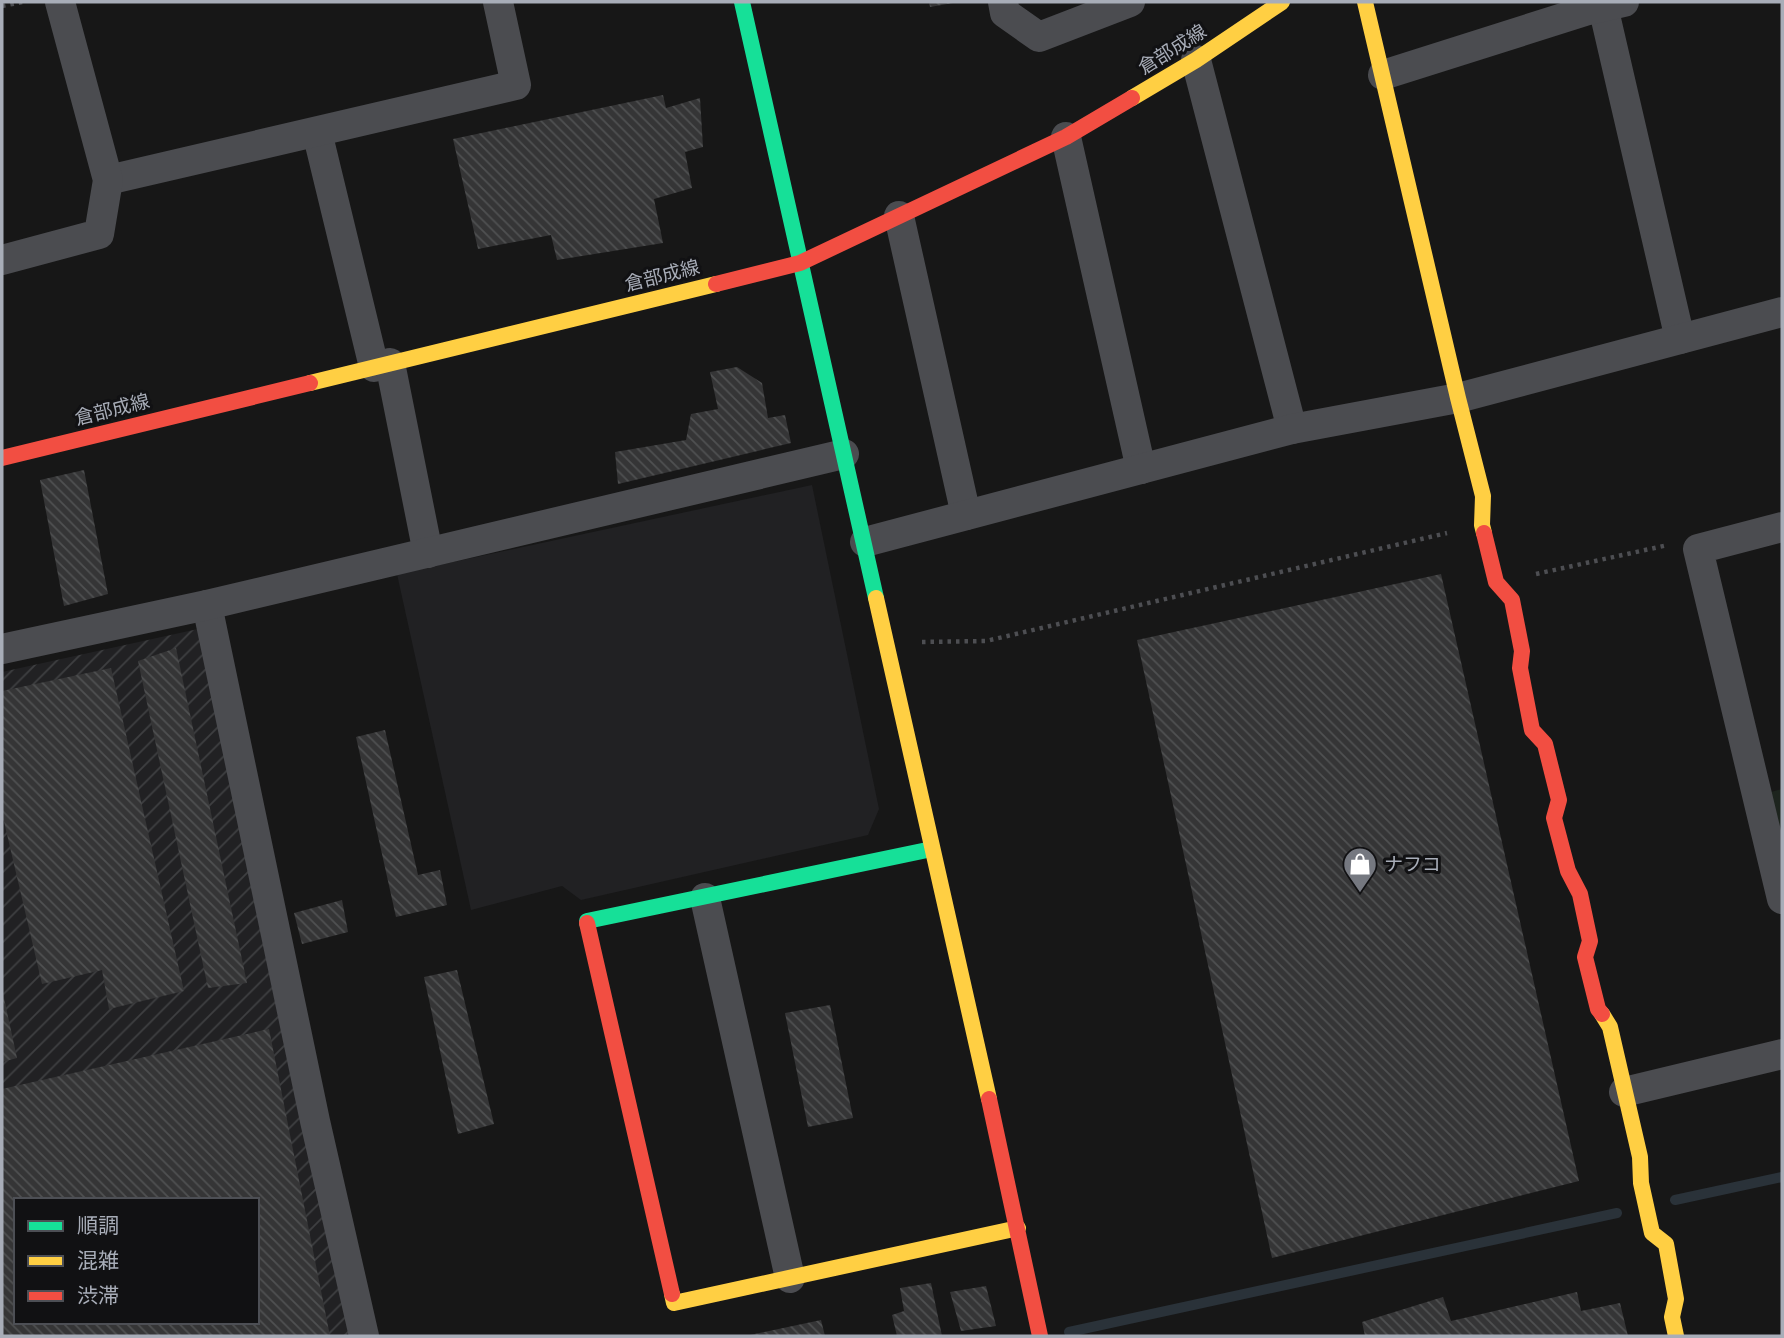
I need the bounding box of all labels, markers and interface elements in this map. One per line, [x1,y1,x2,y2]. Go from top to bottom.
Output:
street label: 倉部成線 [1134,20,1210,78]
street label: 倉部成線 [622,255,702,295]
street label: 倉部成線 [72,389,152,429]
shop icon: ナフコ [1341,845,1379,894]
place label: ナフコ [1384,853,1441,875]
legend [14,1198,259,1324]
text: 順調 [77,1214,119,1238]
text: 混雑 [77,1249,119,1273]
text: 渋滞 [77,1284,119,1308]

